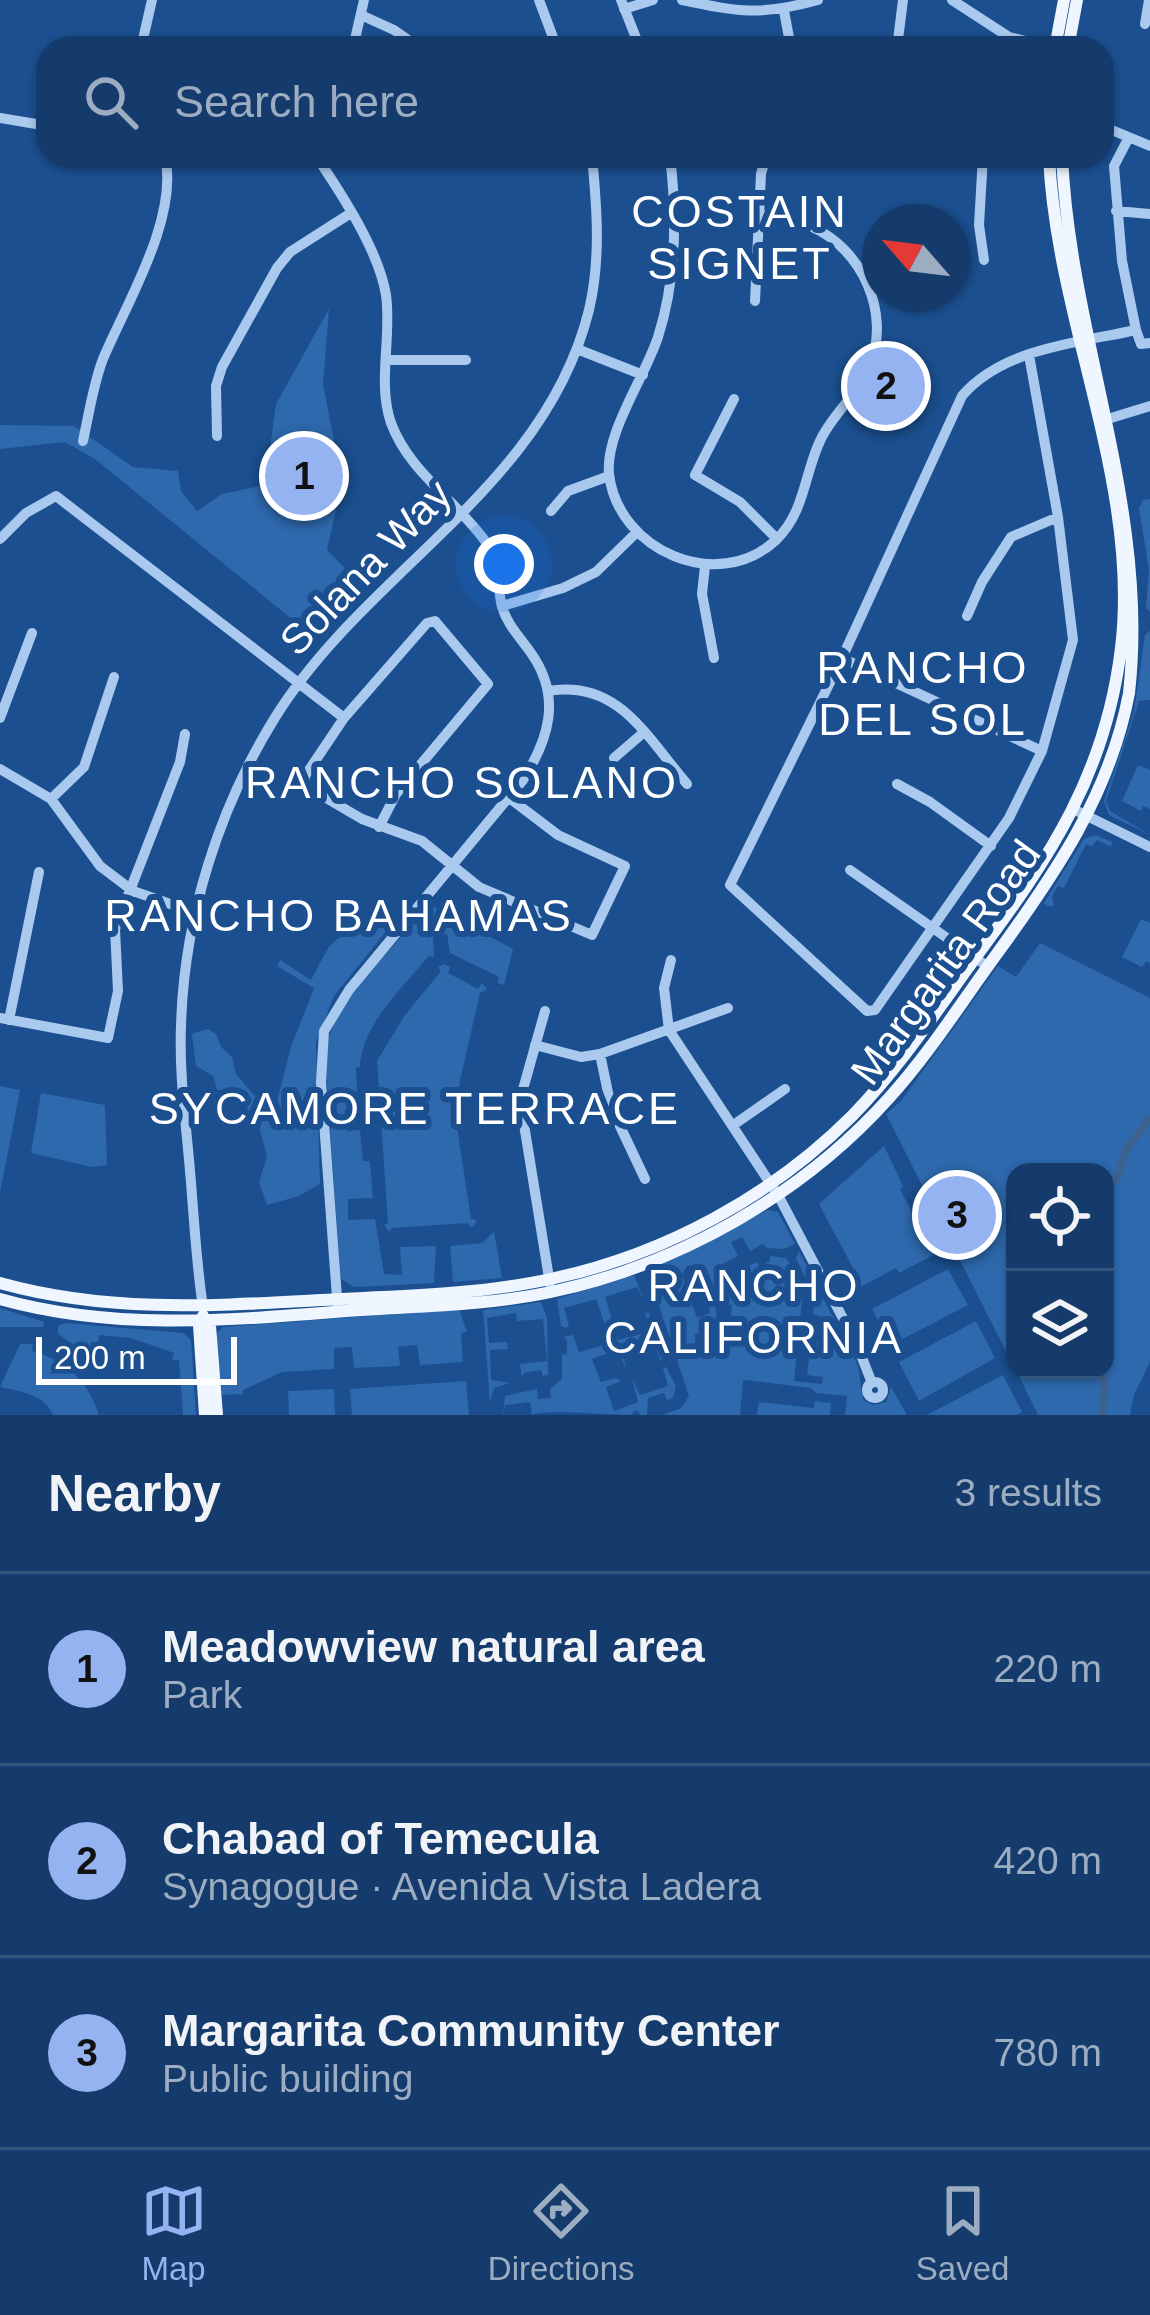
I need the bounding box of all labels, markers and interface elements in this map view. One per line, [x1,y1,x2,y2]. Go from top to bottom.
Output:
search box [36,36,1114,168]
icon: search [78,69,144,135]
text: Search here [174,76,419,127]
district label: COSTAIN SIGNET [631,186,849,289]
north arrow [862,204,970,312]
pin: 2 [847,341,925,431]
pin: 1 [265,431,343,521]
street label: Solana Way [270,470,460,665]
your location [474,534,534,594]
district label: RANCHO DEL SOL [816,642,1030,745]
district label: RANCHO SOLANO [245,757,679,808]
street label: Margarita Road [841,831,1049,1093]
district label: RANCHO BAHAMAS [104,890,574,941]
district label: SYCAMORE TERRACE [149,1083,681,1134]
map controls [1006,1163,1114,1379]
button: locate [1006,1163,1114,1271]
pin: 3 [918,1170,996,1260]
district label: RANCHO CALIFORNIA [604,1260,904,1363]
button: layers [1006,1271,1114,1379]
scale bar [36,1331,237,1384]
text: 200 m [54,1339,146,1376]
text: Nearby [48,1465,221,1522]
text: 3 results [955,1471,1102,1514]
text: Meadowview natural area [162,1621,705,1672]
text: 1 [76,1647,98,1690]
text: 220 m [994,1647,1102,1690]
text: Park [162,1673,242,1716]
text: Chabad of Temecula [162,1813,599,1864]
text: 2 [76,1839,98,1882]
text: 420 m [994,1839,1102,1882]
text: Synagogue · Avenida Vista Ladera [162,1865,761,1908]
text: Margarita Community Center [162,2005,780,2056]
text: 3 [76,2031,98,2074]
text: 780 m [994,2031,1102,2074]
text: Public building [162,2057,414,2100]
tab: Map [141,2178,207,2288]
tab: Directions [488,2178,635,2288]
tab: Saved [916,2178,1009,2288]

